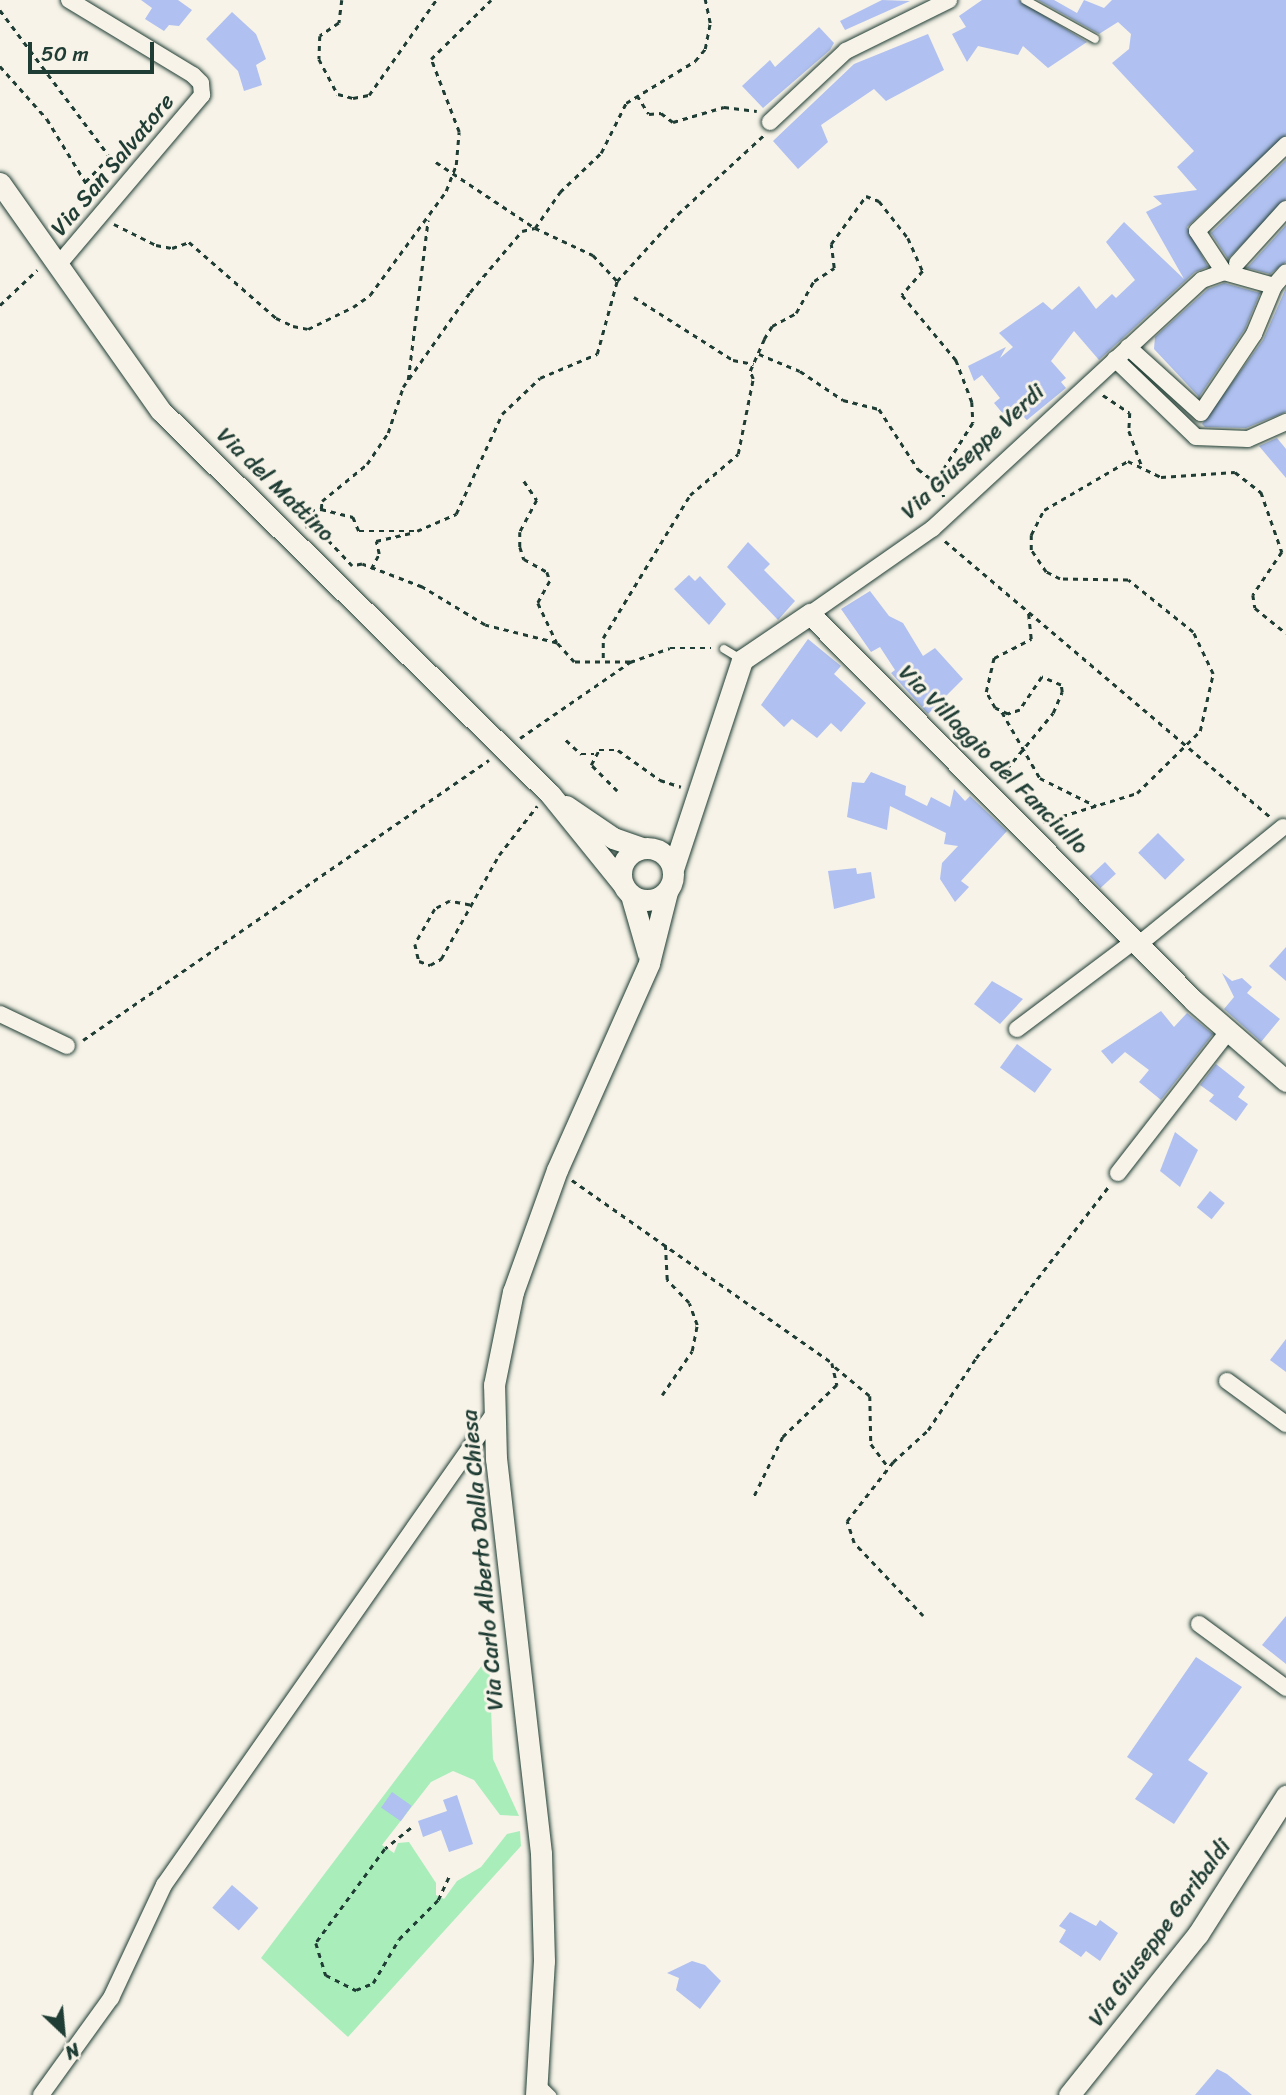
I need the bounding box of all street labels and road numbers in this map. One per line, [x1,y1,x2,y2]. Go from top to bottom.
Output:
street label: Via San Salvatore [45,88,181,242]
street label: Via Giuseppe Verdi [896,379,1050,525]
street label: Via del Mattino [210,422,340,548]
street label: Via Villaggio del Fanciullo [892,659,1094,861]
street label: Via Carlo Alberto Dalla Chiesa [456,1408,510,1712]
street label: Via Giuseppe Garibaldi [1083,1834,1237,2032]

